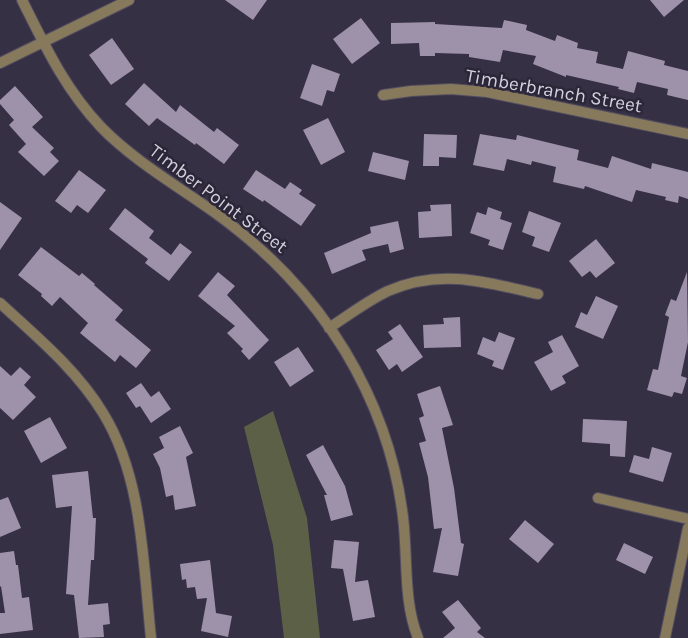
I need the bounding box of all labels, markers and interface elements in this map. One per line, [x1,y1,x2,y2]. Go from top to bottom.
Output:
street label: Timberbranch Street [464,65,644,117]
street label: Timber Point Street [145,140,292,258]

